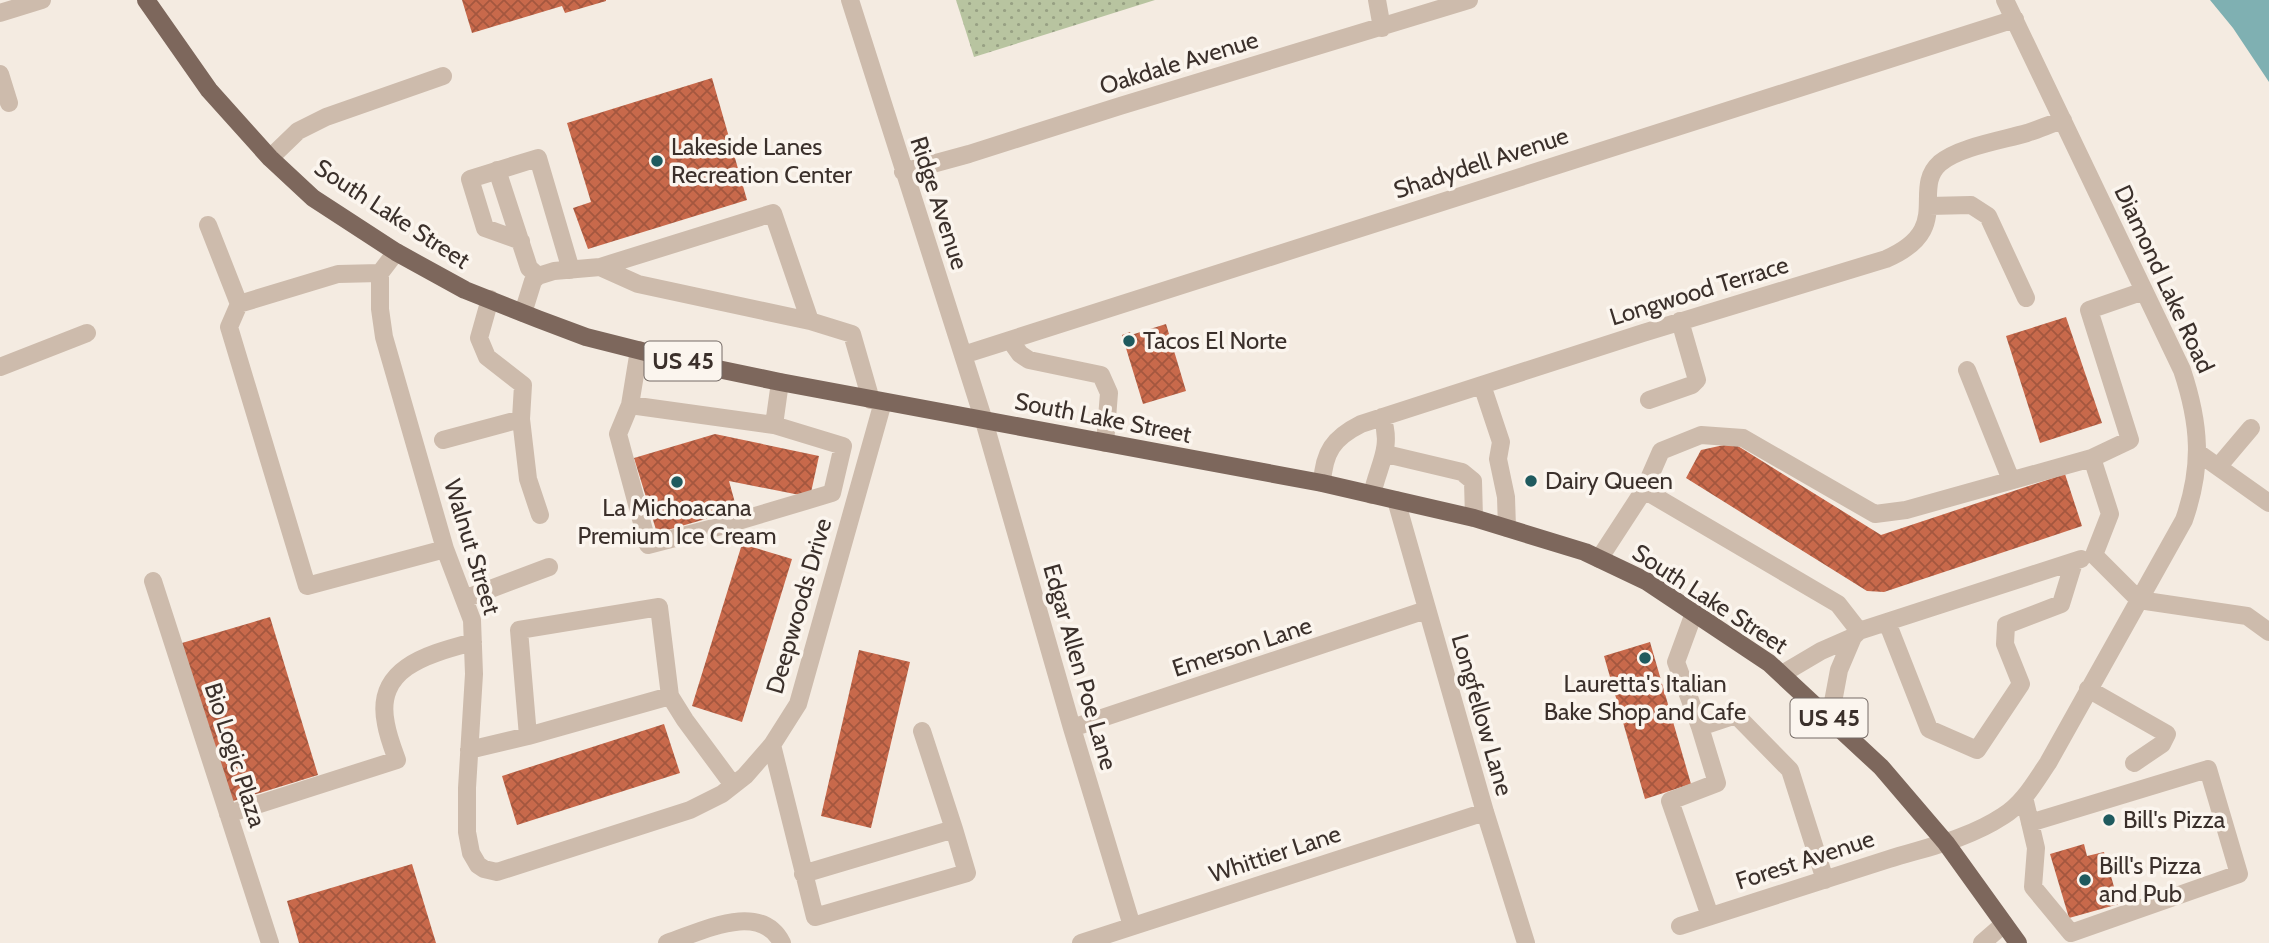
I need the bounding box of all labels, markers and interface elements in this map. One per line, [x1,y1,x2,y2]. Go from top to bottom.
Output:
street label: Oakdale Avenue [1096,25,1262,100]
street label: Shadydell Avenue [1390,121,1572,204]
place label: Lakeside Lanes Recreation Center [671,132,852,189]
street label: Ridge Avenue [904,133,975,273]
street label: South Lake Street [309,153,475,275]
marker: Lakeside Lanes Recreation Center [649,153,665,169]
street label: Diamond Lake Road [2108,180,2221,377]
street label: Longwood Terrace [1606,250,1792,332]
place label: Tacos El Norte [1143,326,1287,355]
marker: Tacos El Norte [1121,333,1137,349]
road number: US 45 [644,342,722,380]
street label: South Lake Street [1012,386,1194,449]
place label: Dairy Queen [1545,466,1673,495]
marker: Dairy Queen [1523,473,1539,489]
marker: La Michoacana Premium Ice Cream [669,474,685,490]
street label: Walnut Street [438,476,507,618]
place label: La Michoacana Premium Ice Cream [577,493,777,550]
street label: Deepwoods Drive [760,515,837,697]
street label: South Lake Street [1627,538,1793,660]
street label: Edgar Allen Poe Lane [1037,560,1124,773]
street label: Emerson Lane [1168,610,1315,683]
street label: Longfellow Lane [1446,631,1519,799]
marker: Lauretta's Italian Bake Shop and Cafe [1637,650,1653,666]
place label: Lauretta's Italian Bake Shop and Cafe [1544,669,1746,726]
street label: Bio Logic Plaza [198,679,273,831]
road number: US 45 [1790,698,1868,738]
place label: Bill's Pizza [2123,805,2226,834]
marker: Bill's Pizza [2101,812,2117,828]
street label: Whittier Lane [1205,819,1344,888]
street label: Forest Avenue [1732,824,1878,896]
place label: Bill's Pizza and Pub [2099,851,2202,908]
marker: Bill's Pizza and Pub [2077,872,2093,888]

